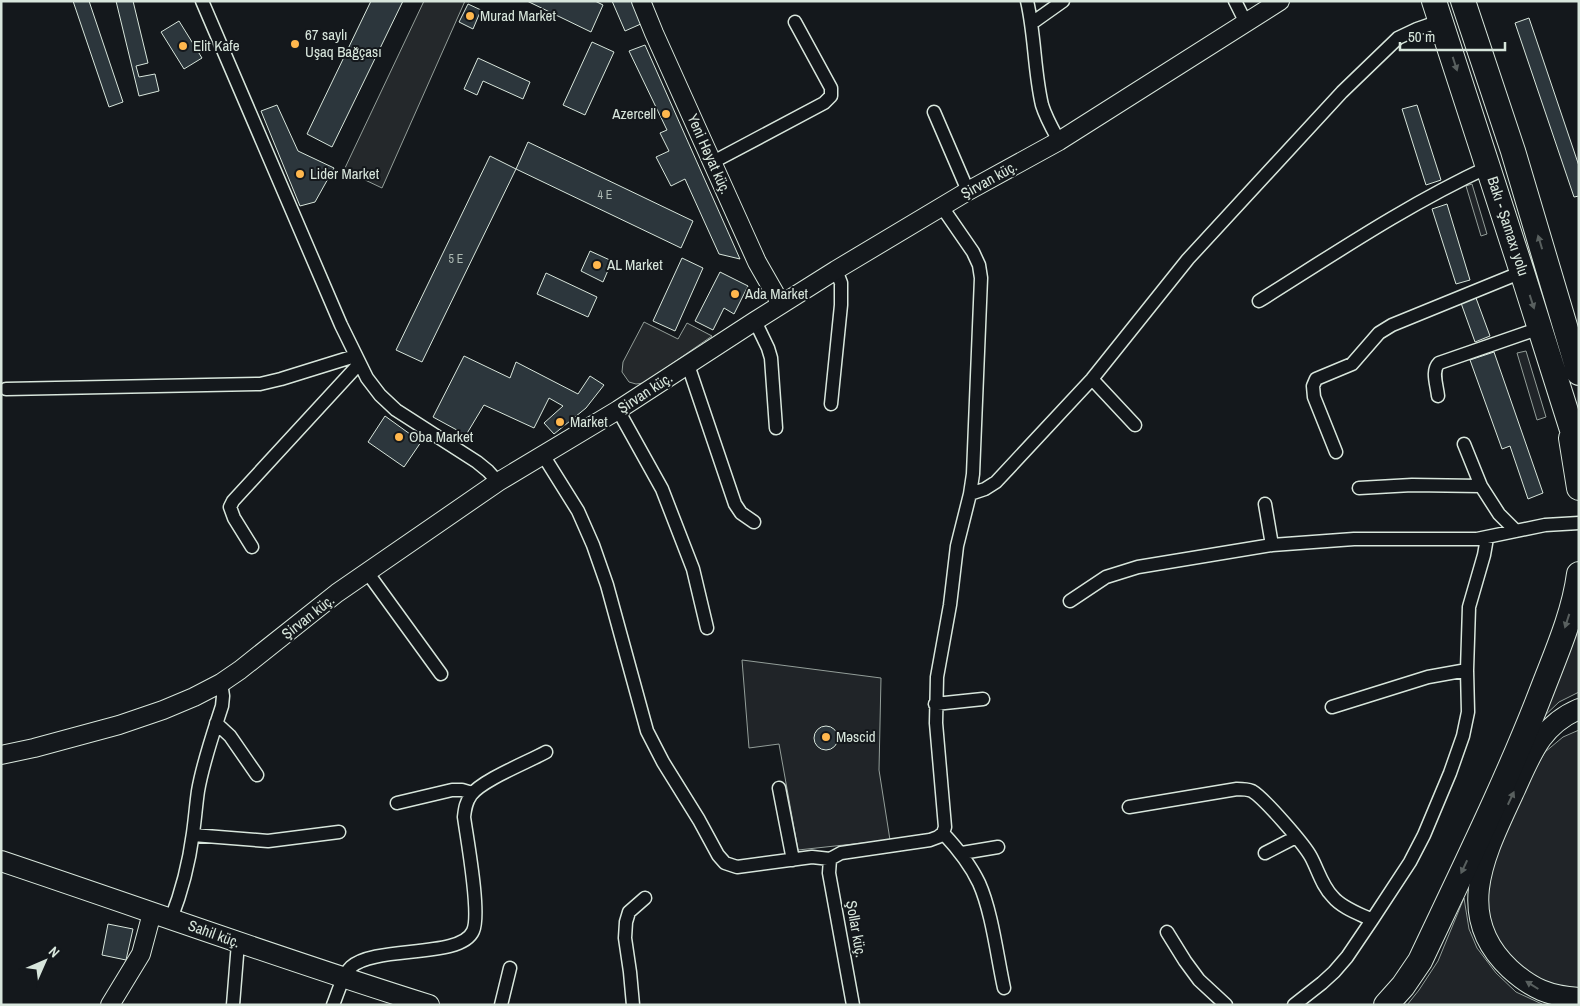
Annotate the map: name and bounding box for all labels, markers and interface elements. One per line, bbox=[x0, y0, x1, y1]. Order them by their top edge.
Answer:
place label: Murad Market bbox=[480, 5, 556, 26]
marker: Murad Market bbox=[464, 10, 476, 22]
scale bar bbox=[1400, 20, 1505, 52]
place label: 67 saylı Uşaq Bağçası bbox=[305, 24, 382, 62]
text: 50 m bbox=[1408, 26, 1435, 47]
place label: Elit Kafe bbox=[193, 35, 240, 56]
marker: 67 saylı Uşaq Bağçası bbox=[289, 38, 301, 50]
marker: Elit Kafe bbox=[177, 40, 189, 52]
one-way arrow bbox=[1451, 57, 1459, 72]
place label: Azercell bbox=[611, 103, 656, 124]
marker: Azercell bbox=[660, 108, 672, 120]
street label: Yeni Həyat küç. bbox=[682, 110, 737, 197]
street label: Şirvan küç. bbox=[957, 155, 1021, 204]
place label: Lider Market bbox=[310, 163, 380, 184]
marker: Lider Market bbox=[294, 168, 306, 180]
street label: Bakı - Şamaxı yolu bbox=[1483, 174, 1534, 278]
house number: 4 E bbox=[598, 187, 612, 203]
one-way arrow bbox=[1535, 235, 1543, 250]
house number: 5 E bbox=[449, 251, 463, 267]
place label: AL Market bbox=[606, 254, 663, 275]
marker: AL Market bbox=[591, 259, 603, 271]
place label: Ada Market bbox=[744, 283, 808, 304]
marker: Ada Market bbox=[729, 288, 741, 300]
one-way arrow bbox=[1528, 295, 1536, 310]
street label: Şirvan küç. bbox=[613, 367, 676, 418]
place label: Market bbox=[570, 411, 608, 432]
marker: Market bbox=[554, 416, 566, 428]
place label: Oba Market bbox=[409, 426, 474, 447]
marker: Oba Market bbox=[393, 431, 405, 443]
street label: Şirvan küç. bbox=[277, 589, 338, 644]
one-way arrow bbox=[1563, 613, 1571, 628]
place label: Məscid bbox=[836, 726, 876, 747]
marker: Məscid bbox=[820, 731, 832, 743]
one-way arrow bbox=[1507, 790, 1516, 805]
one-way arrow bbox=[1460, 860, 1468, 874]
street label: Şollar küç. bbox=[841, 899, 872, 959]
street label: Sahil küç. bbox=[185, 914, 243, 953]
north arrow bbox=[20, 936, 70, 986]
text: N bbox=[45, 943, 63, 961]
one-way arrow bbox=[1526, 981, 1539, 990]

